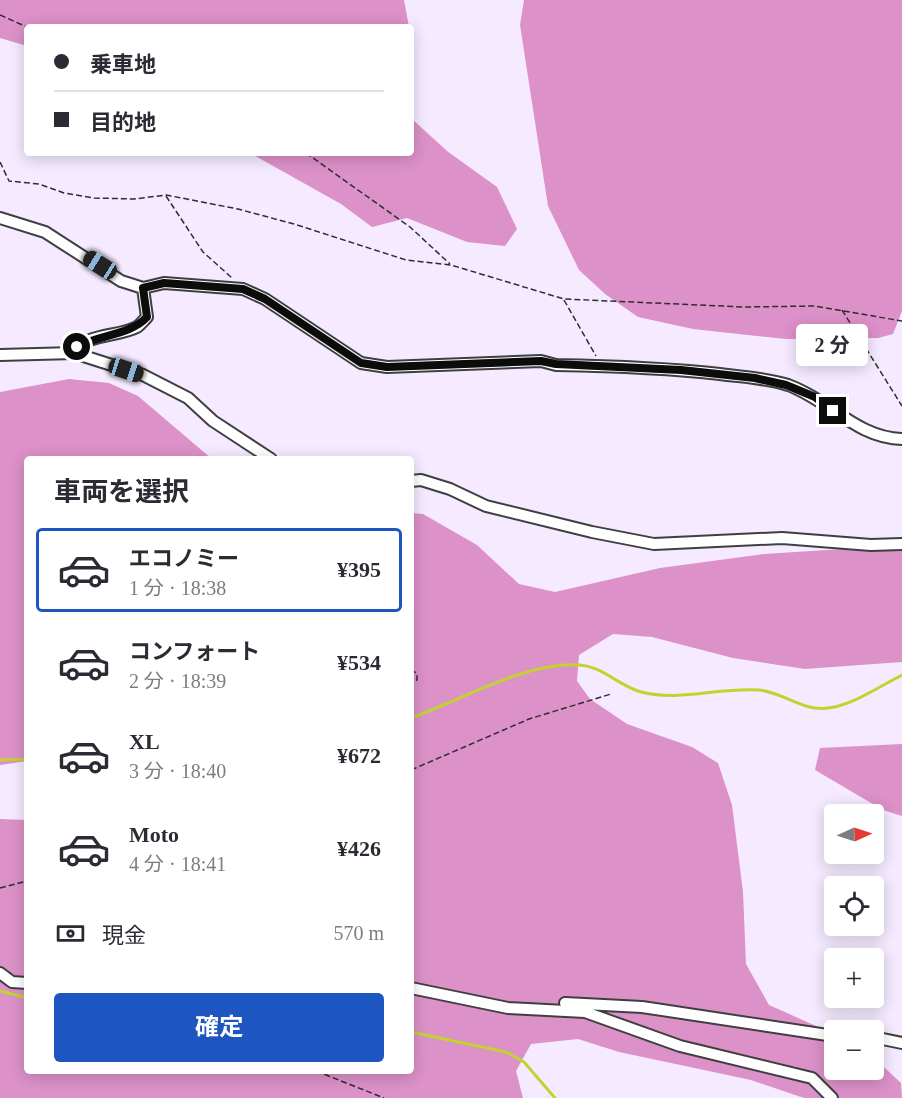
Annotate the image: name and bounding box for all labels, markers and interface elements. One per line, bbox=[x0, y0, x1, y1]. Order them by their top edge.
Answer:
text: 乗車地 bbox=[90, 52, 156, 77]
text: 目的地 bbox=[90, 110, 156, 135]
car bbox=[80, 248, 120, 282]
callout: 2 分 bbox=[797, 324, 869, 366]
route start bbox=[63, 333, 90, 360]
text: 2 分 bbox=[815, 334, 850, 356]
car bbox=[106, 356, 146, 384]
route end bbox=[819, 397, 846, 424]
text: 車両を選択 bbox=[54, 477, 189, 507]
icon: car bbox=[57, 543, 111, 597]
text: エコノミー bbox=[129, 546, 239, 571]
text: ¥395 bbox=[337, 557, 381, 582]
text: 1 分 · 18:38 bbox=[129, 577, 226, 599]
icon: car bbox=[57, 636, 111, 690]
text: コンフォート bbox=[129, 639, 260, 664]
text: ¥534 bbox=[337, 650, 381, 675]
text: 2 分 · 18:39 bbox=[129, 670, 226, 692]
icon: car bbox=[57, 729, 111, 783]
text: XL bbox=[129, 729, 160, 754]
text: ¥672 bbox=[337, 743, 381, 768]
text: 3 分 · 18:40 bbox=[129, 760, 226, 782]
north arrow bbox=[824, 804, 884, 864]
map controls bbox=[824, 804, 884, 1080]
icon: car bbox=[57, 822, 111, 876]
text: Moto bbox=[129, 822, 179, 847]
text: ¥426 bbox=[337, 836, 381, 861]
text: 4 分 · 18:41 bbox=[129, 853, 226, 875]
button: locate bbox=[824, 876, 884, 936]
icon: cash bbox=[54, 917, 87, 950]
text: 570 m bbox=[333, 922, 384, 944]
text: 現金 bbox=[102, 923, 146, 948]
button: + bbox=[824, 948, 884, 1008]
button: 確定 bbox=[54, 993, 384, 1062]
button: − bbox=[824, 1020, 884, 1080]

